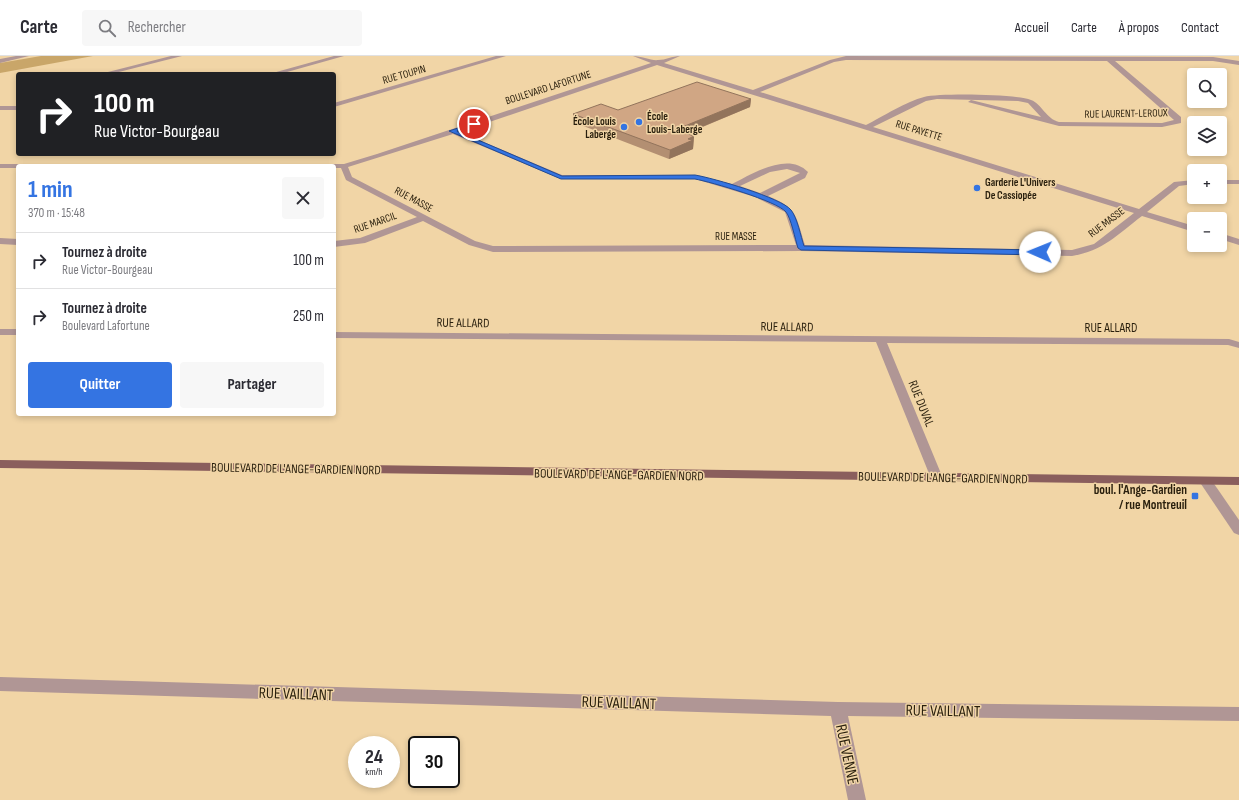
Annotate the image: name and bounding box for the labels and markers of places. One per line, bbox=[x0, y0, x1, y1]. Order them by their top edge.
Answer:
pin bbox=[457, 107, 491, 141]
place label: École Louis-Laberge bbox=[647, 110, 703, 136]
place label: École Louis Laberge bbox=[573, 115, 616, 141]
marker: École Louis-Laberge bbox=[634, 117, 644, 127]
marker: École Louis Laberge bbox=[619, 122, 629, 132]
place label: Garderie L'Univers De Cassiopée bbox=[985, 176, 1056, 202]
marker: Garderie L'Univers De Cassiopée bbox=[972, 183, 982, 193]
place label: boul. l'Ange-Gardien / rue Montreuil bbox=[1094, 482, 1187, 513]
marker: boul. l'Ange-Gardien / rue Montreuil bbox=[1190, 491, 1200, 501]

